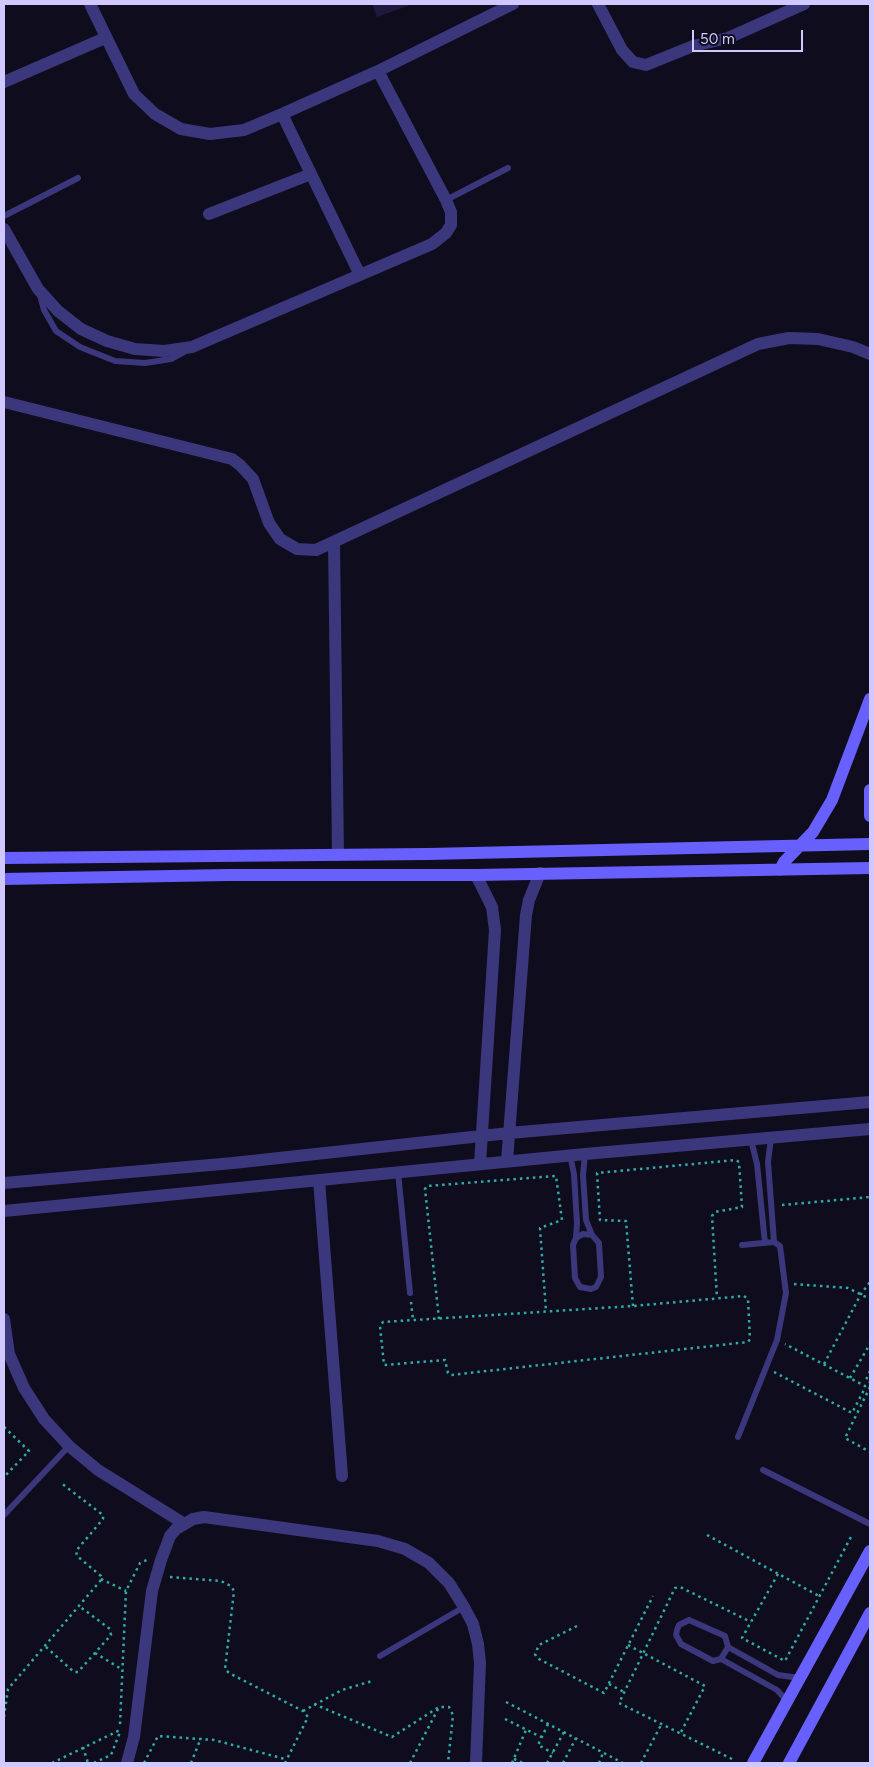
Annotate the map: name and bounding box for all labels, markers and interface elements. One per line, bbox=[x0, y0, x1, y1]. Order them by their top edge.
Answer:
scale bar bbox=[694, 20, 805, 52]
text: 50 m bbox=[700, 30, 735, 48]

